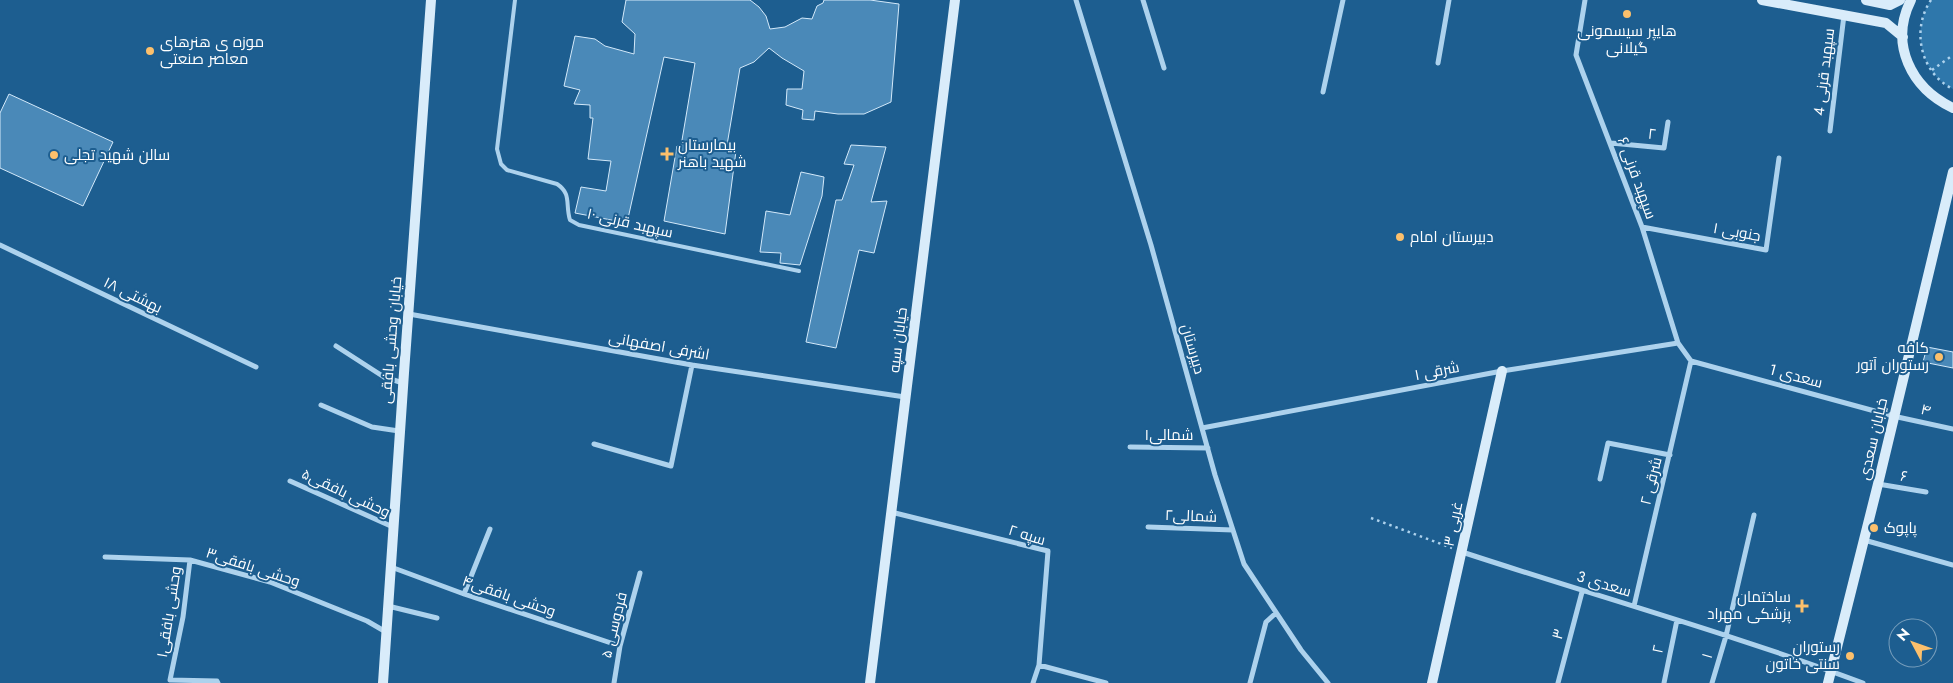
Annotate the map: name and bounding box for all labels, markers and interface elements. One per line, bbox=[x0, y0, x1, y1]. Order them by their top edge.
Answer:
marker: هایپر سیسمونی گیلانی bbox=[1621, 8, 1633, 20]
place label: هایپر سیسمونی گیلانی bbox=[1577, 20, 1677, 59]
street label: سپهبد قرنی 4 bbox=[1808, 27, 1840, 117]
place label: موزه ی هنرهای معاصر صنعتی bbox=[160, 31, 264, 70]
marker: موزه ی هنرهای معاصر صنعتی bbox=[144, 45, 156, 57]
street label: ۲ bbox=[1647, 123, 1657, 145]
place label: بیمارستان شهید باهنر bbox=[677, 134, 747, 173]
street label: سپهبد قرنی ۶ bbox=[1612, 134, 1662, 222]
place label: سالن شهید تجلی bbox=[64, 144, 170, 166]
marker: بیمارستان شهید باهنر bbox=[660, 147, 674, 161]
marker: سالن شهید تجلی bbox=[48, 149, 60, 161]
street label: سپهبد قرنی ۱۰ bbox=[585, 202, 675, 244]
street label: ۱ جنوبی bbox=[1712, 217, 1762, 247]
place label: دبیرستان امام bbox=[1410, 226, 1493, 248]
marker: دبیرستان امام bbox=[1394, 231, 1406, 243]
street label: بهشتی ۱۸ bbox=[100, 271, 166, 319]
street label: خیابان وحشی بافقی bbox=[374, 275, 408, 405]
street label: خیابان سپه bbox=[883, 306, 913, 374]
street label: دبیرستان bbox=[1175, 321, 1211, 377]
street label: اشرفی اصفهانی bbox=[607, 326, 711, 366]
place label: کافه رستوران آتور bbox=[1855, 337, 1929, 376]
marker: کافه رستوران آتور bbox=[1933, 351, 1945, 363]
street label: شرقی ۱ bbox=[1413, 356, 1461, 386]
street label: سعدی 1 bbox=[1767, 358, 1825, 394]
street label: خیابان سعدی bbox=[1853, 396, 1893, 482]
street label: ۴ bbox=[1919, 398, 1933, 422]
street label: شمالی۱ bbox=[1145, 424, 1193, 446]
street label: شرقی ۲ bbox=[1634, 455, 1668, 507]
street label: وحشی بافقی۵ bbox=[298, 463, 394, 523]
street label: ۶ bbox=[1899, 465, 1909, 487]
street label: ۳ غربی bbox=[1438, 500, 1468, 548]
street label: شمالی۲ bbox=[1165, 504, 1217, 528]
place label: پاپوک bbox=[1884, 517, 1917, 539]
street label: سپه ۲ bbox=[1006, 519, 1048, 551]
marker: پاپوک bbox=[1868, 522, 1880, 534]
street label: وحشی بافقی۳ bbox=[203, 541, 303, 593]
street label: وحشی بافقی۱ bbox=[151, 565, 187, 659]
street label: سعدی 3 bbox=[1574, 565, 1634, 603]
street label: وحشی بافقی۴ bbox=[459, 570, 559, 622]
place label: ساختمان پزشکی مهراد bbox=[1707, 586, 1791, 625]
street label: فردوسی ۵ bbox=[595, 590, 633, 660]
marker: ساختمان پزشکی مهراد bbox=[1795, 599, 1809, 613]
north arrow bbox=[1888, 618, 1938, 668]
text: N bbox=[1892, 624, 1914, 645]
street label: ۳ bbox=[1546, 626, 1570, 642]
place label: رستوران سنتی خاتون bbox=[1766, 636, 1840, 675]
street label: ۲ bbox=[1646, 643, 1670, 655]
marker: رستوران سنتی خاتون bbox=[1844, 650, 1856, 662]
street label: ۱ bbox=[1696, 651, 1718, 661]

